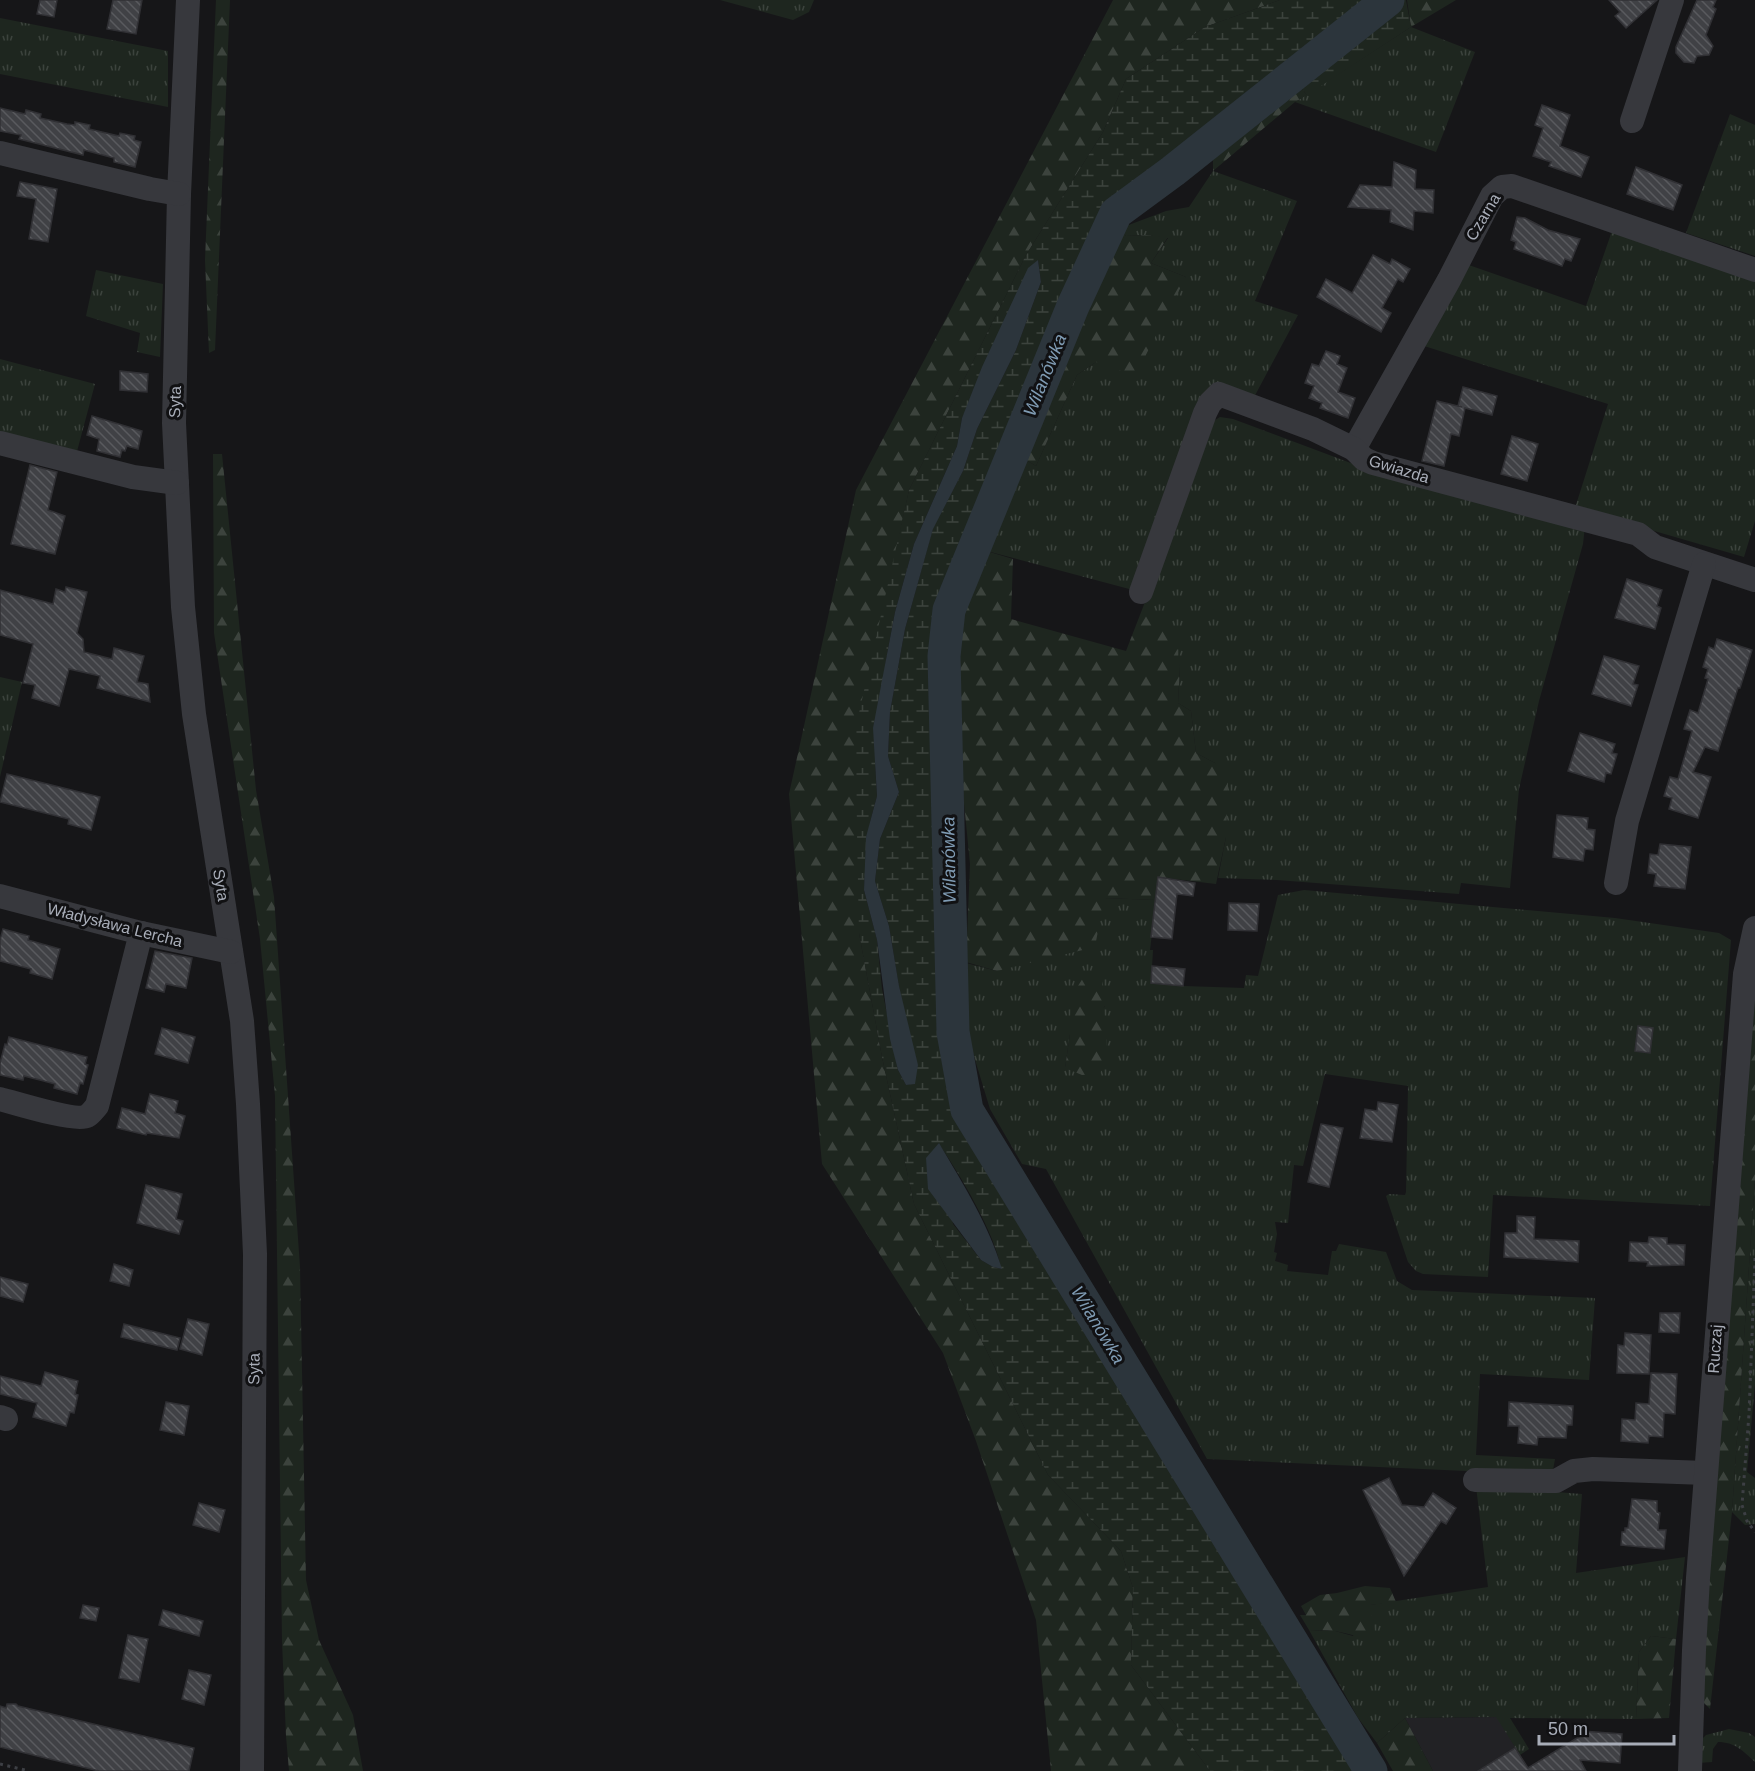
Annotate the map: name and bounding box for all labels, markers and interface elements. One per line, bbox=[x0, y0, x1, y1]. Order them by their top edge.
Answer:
street label: Czarna bbox=[1462, 190, 1504, 243]
water label: Wilanówka bbox=[1019, 331, 1071, 419]
street label: Syta bbox=[166, 386, 184, 418]
street label: Gwiazda bbox=[1367, 452, 1431, 486]
water label: Wilanówka bbox=[938, 816, 960, 904]
street label: Syta bbox=[210, 868, 232, 902]
street label: Władysława Lercha bbox=[46, 900, 184, 950]
water label: Wilanówka bbox=[1067, 1283, 1129, 1367]
street label: Ruczaj bbox=[1705, 1324, 1725, 1374]
street label: Syta bbox=[245, 1353, 263, 1385]
scale bar bbox=[1539, 1708, 1674, 1746]
text: 50 m bbox=[1548, 1719, 1588, 1739]

